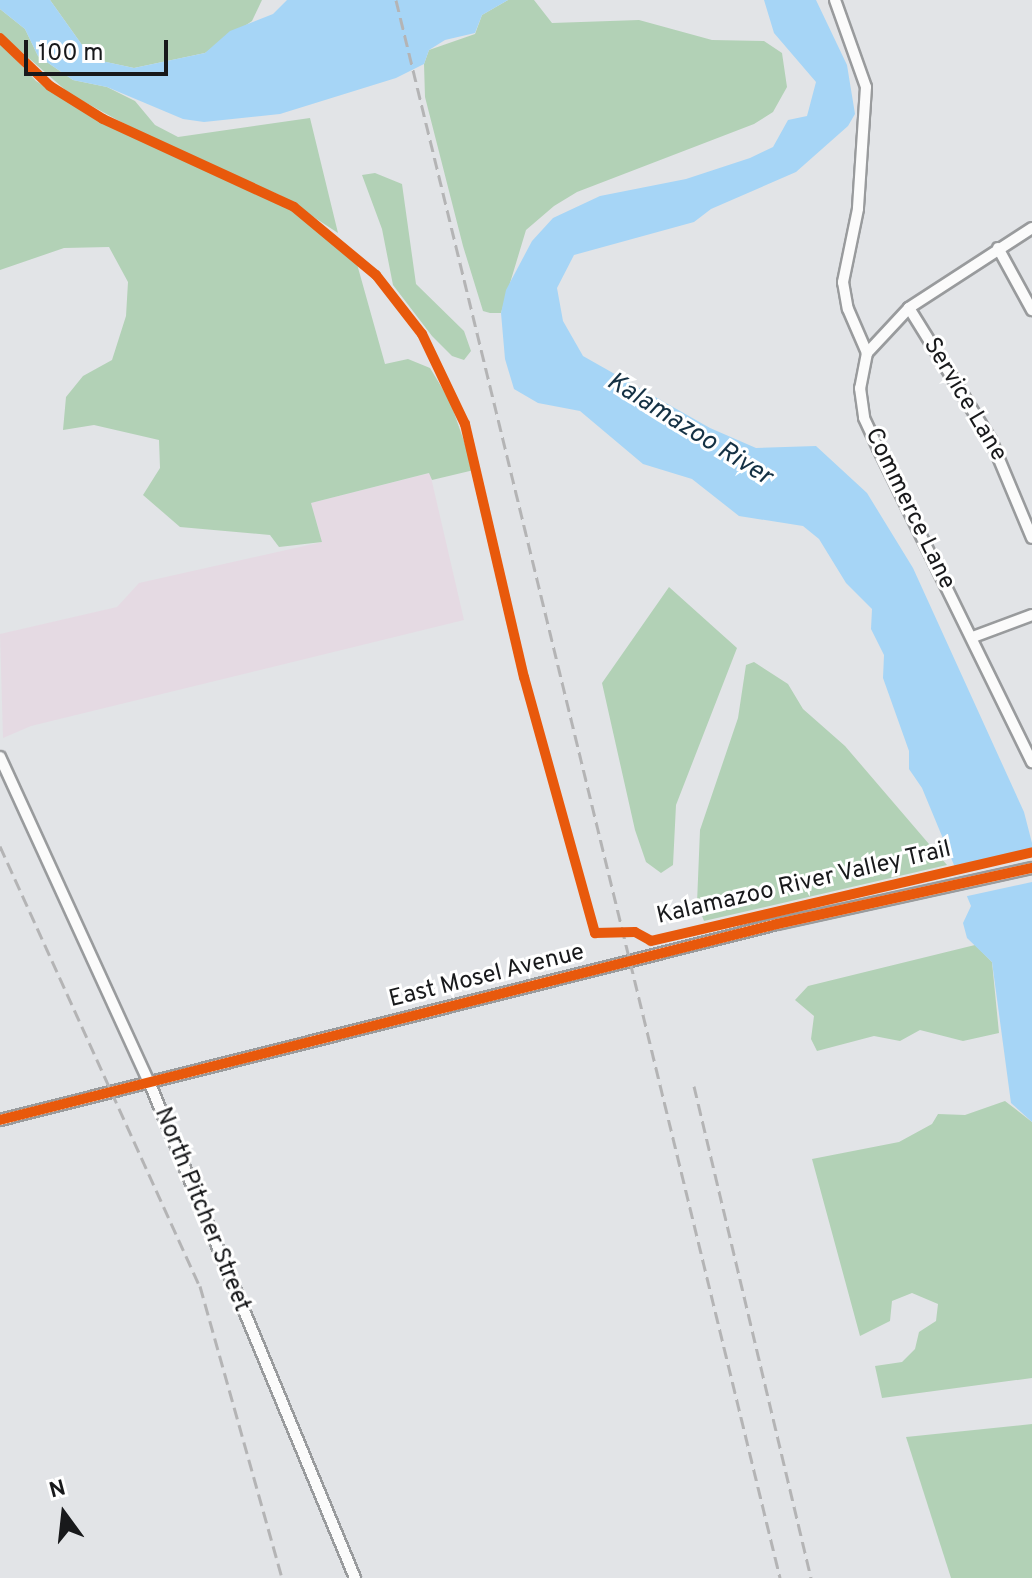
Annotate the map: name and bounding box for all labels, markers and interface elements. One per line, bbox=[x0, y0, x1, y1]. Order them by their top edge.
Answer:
scale bar bbox=[28, 24, 172, 74]
text: 100 m bbox=[38, 39, 104, 69]
street label: Service Lane bbox=[916, 333, 1012, 467]
water label: Kalamazoo River bbox=[601, 367, 777, 493]
street label: Commerce Lane bbox=[857, 424, 961, 594]
street label: Kalamazoo River Valley Trail bbox=[653, 836, 955, 932]
street label: East Mosel Avenue bbox=[386, 939, 588, 1015]
street label: North Pitcher Street bbox=[147, 1104, 255, 1316]
north arrow bbox=[24, 1474, 104, 1554]
text: N bbox=[47, 1475, 69, 1505]

